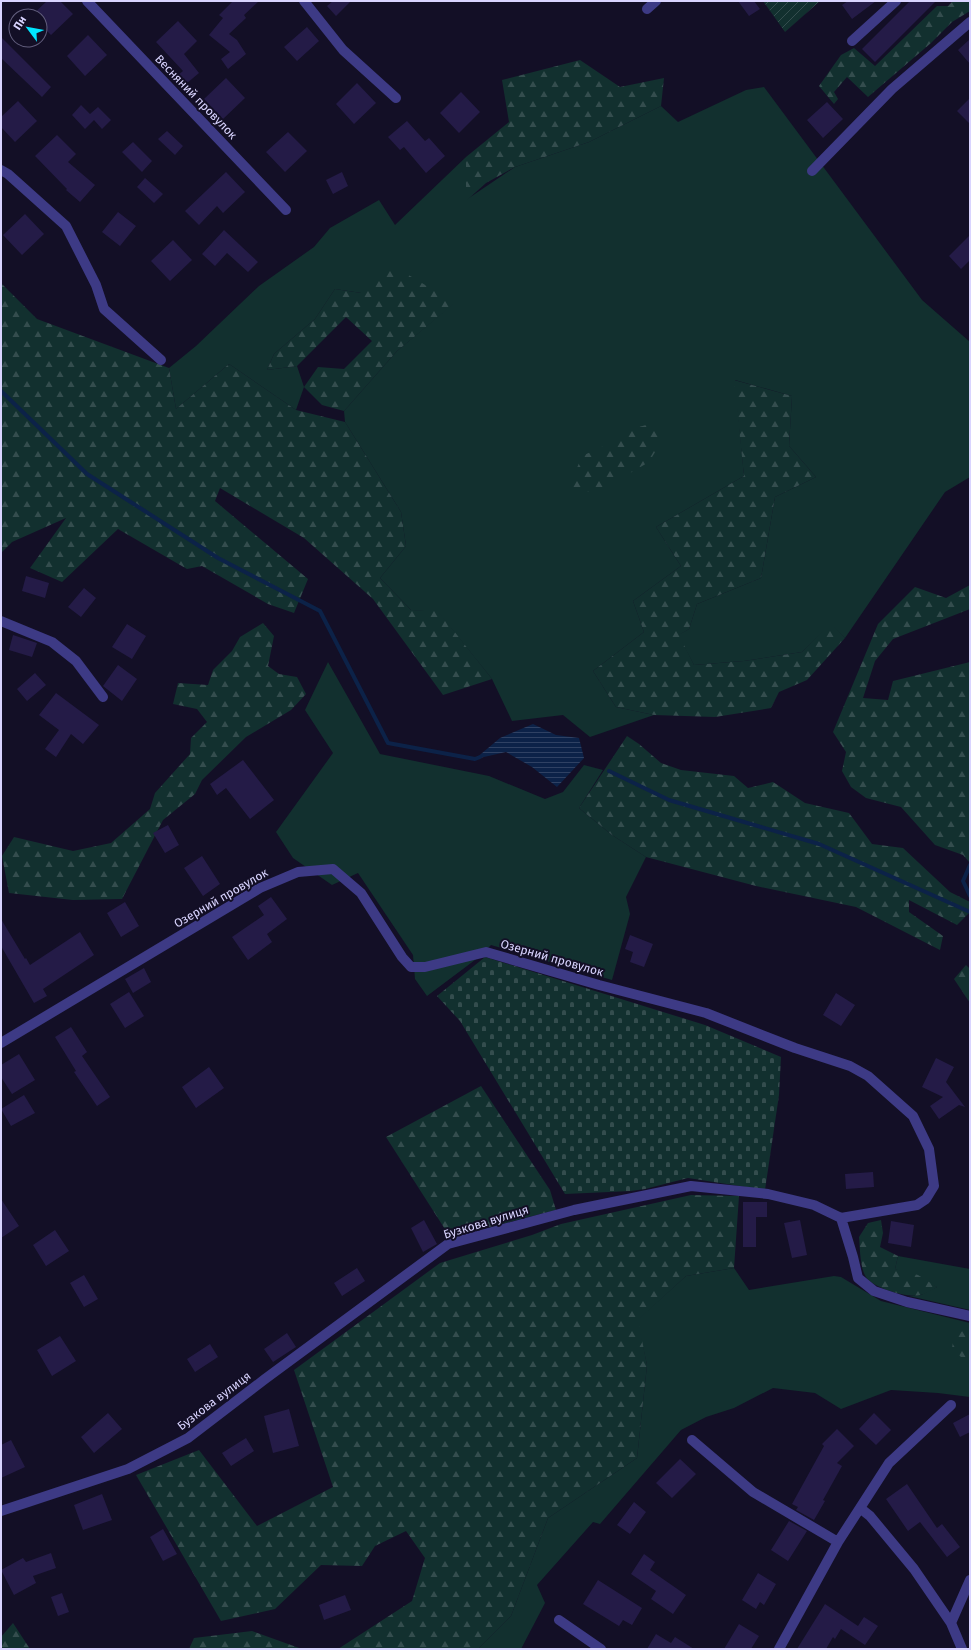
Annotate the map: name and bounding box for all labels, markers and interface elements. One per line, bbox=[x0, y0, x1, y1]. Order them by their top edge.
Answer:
north arrow bbox=[8, 8, 48, 48]
text: Пн bbox=[11, 14, 29, 32]
street label: Весняний провулок bbox=[152, 52, 240, 143]
street label: Озерний провулок bbox=[171, 865, 271, 931]
street label: Озерний провулок bbox=[499, 937, 606, 980]
street label: Бузкова вулиця bbox=[442, 1202, 530, 1242]
street label: Бузкова вулиця bbox=[175, 1369, 253, 1433]

